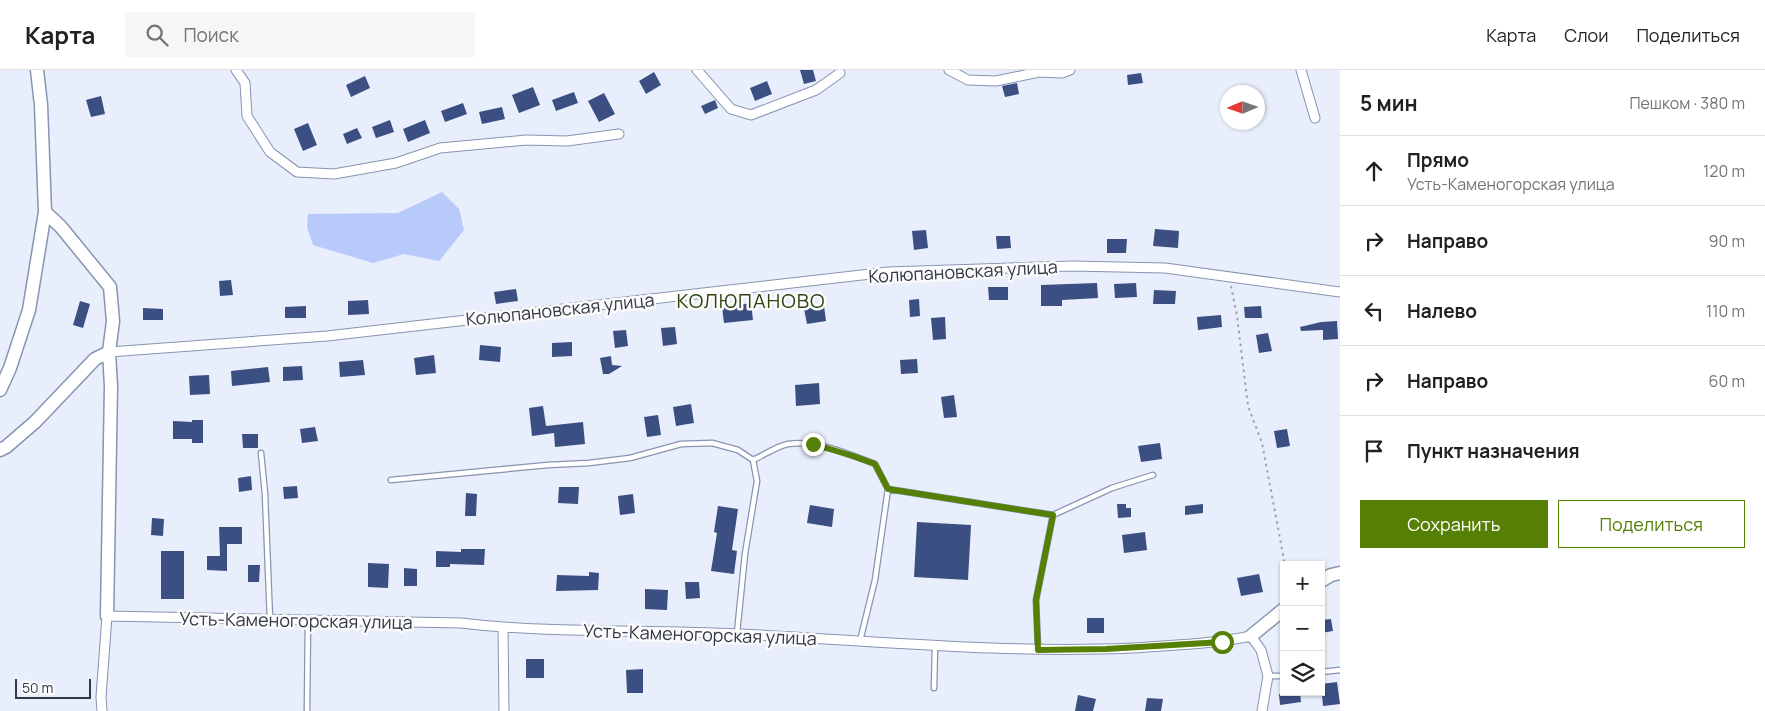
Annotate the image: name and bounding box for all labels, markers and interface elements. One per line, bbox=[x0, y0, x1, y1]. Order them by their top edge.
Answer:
search box bbox=[125, 12, 475, 57]
text: Карта bbox=[25, 18, 95, 51]
icon: search bbox=[143, 21, 171, 49]
text: Поиск bbox=[183, 22, 239, 48]
text: Карта bbox=[1486, 23, 1536, 47]
text: Слои bbox=[1564, 23, 1608, 47]
text: Поделиться bbox=[1636, 23, 1740, 47]
north arrow bbox=[1220, 85, 1265, 130]
text: 5 мин bbox=[1360, 89, 1418, 117]
text: Пешком · 380 m bbox=[1629, 92, 1745, 114]
text: Прямо bbox=[1407, 147, 1469, 173]
icon: ahead bbox=[1360, 157, 1388, 185]
text: 120 m bbox=[1703, 160, 1745, 182]
text: Усть-Каменогорская улица bbox=[1407, 173, 1615, 195]
icon: right bbox=[1360, 227, 1388, 255]
text: Направо bbox=[1407, 228, 1488, 254]
text: 90 m bbox=[1709, 230, 1745, 252]
street label: Колюпановская улица bbox=[868, 254, 1058, 288]
street label: Колюпановская улица bbox=[464, 287, 656, 331]
district label: КОЛЮПАНОВО bbox=[676, 287, 826, 314]
icon: left bbox=[1360, 297, 1388, 325]
text: Налево bbox=[1407, 298, 1477, 324]
text: 110 m bbox=[1706, 300, 1745, 322]
icon: right bbox=[1360, 367, 1388, 395]
text: Направо bbox=[1407, 368, 1488, 394]
text: 60 m bbox=[1709, 370, 1745, 392]
route end bbox=[802, 433, 825, 456]
icon: arrive bbox=[1360, 437, 1388, 465]
text: Пункт назначения bbox=[1407, 438, 1580, 464]
button: Сохранить bbox=[1360, 500, 1548, 548]
button: Поделиться bbox=[1558, 500, 1745, 548]
map controls bbox=[1280, 561, 1325, 696]
button: + bbox=[1280, 561, 1325, 606]
street label: Усть-Каменогорская улица bbox=[179, 606, 413, 634]
button: − bbox=[1280, 606, 1325, 651]
street label: Усть-Каменогорская улица bbox=[583, 618, 817, 650]
route start bbox=[1211, 631, 1234, 654]
button: layers bbox=[1280, 651, 1325, 696]
scale bar bbox=[15, 676, 91, 699]
text: 50 m bbox=[22, 678, 53, 697]

